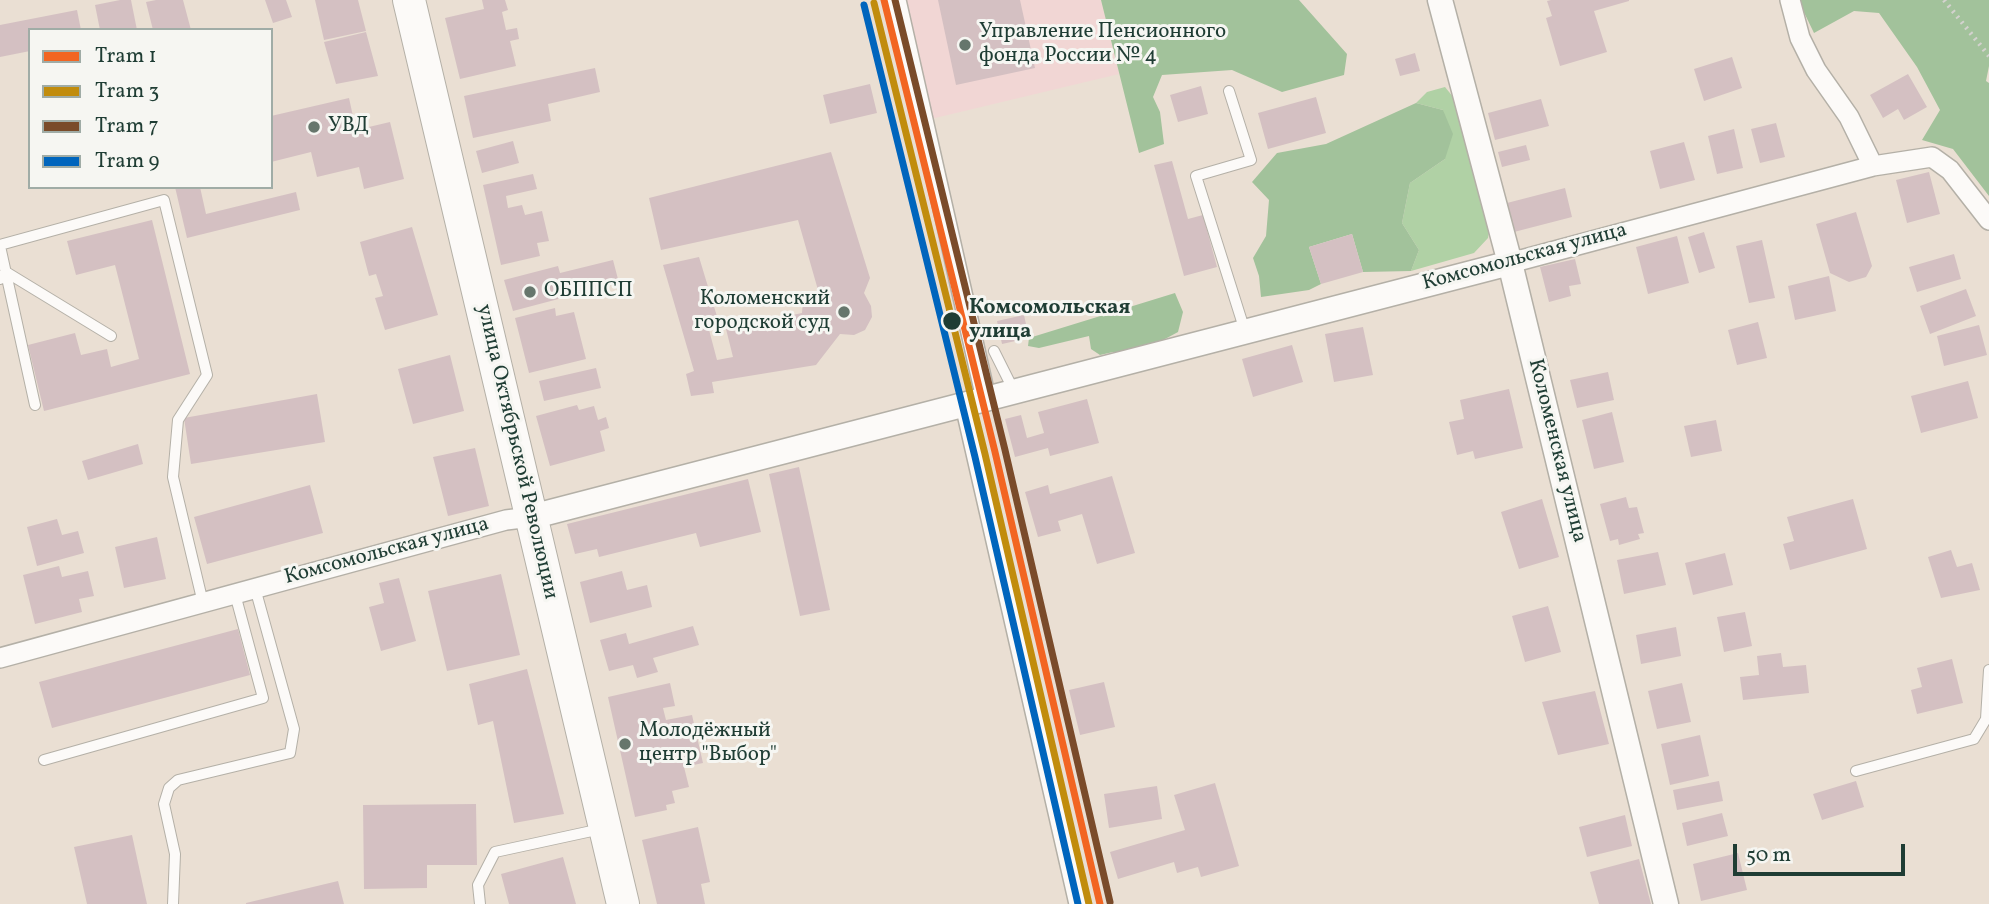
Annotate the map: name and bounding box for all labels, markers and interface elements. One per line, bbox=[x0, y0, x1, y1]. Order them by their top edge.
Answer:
place label: Управление Пенсионного фонда России № 4 bbox=[979, 20, 1226, 70]
legend bbox=[28, 28, 273, 189]
marker: Управление Пенсионного фонда России № 4 bbox=[957, 37, 973, 53]
text: Tram 1 bbox=[95, 42, 157, 71]
text: Tram 3 bbox=[95, 77, 159, 106]
text: Tram 7 bbox=[95, 112, 159, 141]
place label: УВД bbox=[328, 114, 369, 140]
marker: УВД bbox=[306, 119, 322, 135]
text: Tram 9 bbox=[95, 147, 159, 176]
street label: Комсомольская улица bbox=[1420, 219, 1630, 297]
place label: ОБППСП bbox=[544, 279, 633, 305]
marker: ОБППСП bbox=[522, 284, 538, 300]
place label: Коломенский городской суд bbox=[694, 287, 830, 337]
place label: Комсомольская улица bbox=[969, 296, 1130, 346]
street label: улица Октябрьской Революции bbox=[470, 302, 562, 602]
marker: Коломенский городской суд bbox=[836, 304, 852, 320]
marker: Комсомольская улица bbox=[941, 310, 963, 332]
street label: Коломенская улица bbox=[1521, 356, 1591, 546]
street label: Комсомольская улица bbox=[282, 513, 492, 591]
place label: Молодёжный центр "Выбор" bbox=[639, 719, 777, 769]
marker: Молодёжный центр "Выбор" bbox=[617, 736, 633, 752]
scale bar bbox=[1737, 830, 1909, 874]
text: 50 m bbox=[1746, 841, 1791, 870]

